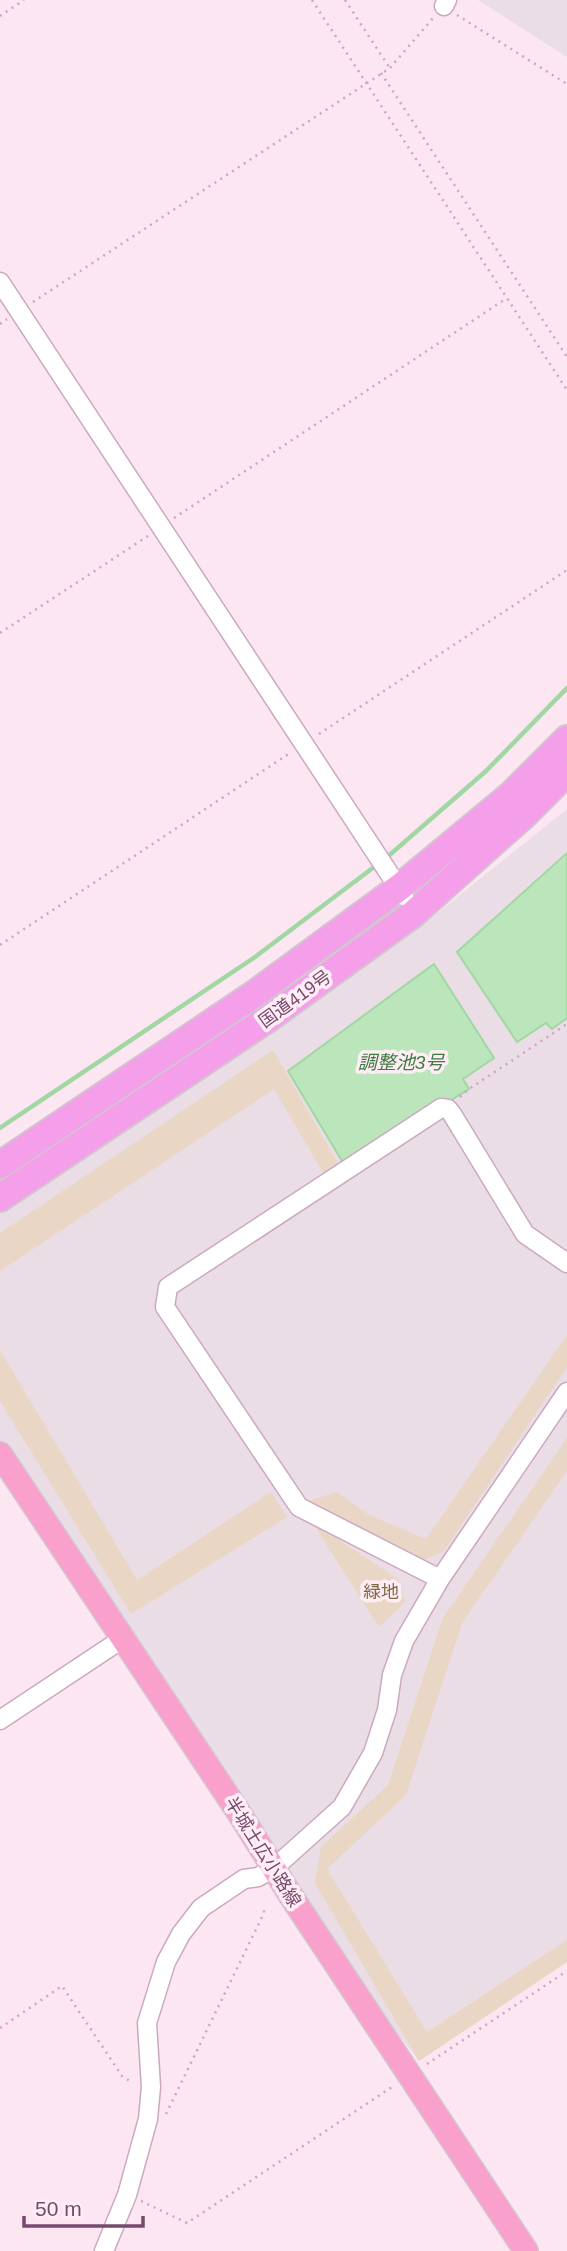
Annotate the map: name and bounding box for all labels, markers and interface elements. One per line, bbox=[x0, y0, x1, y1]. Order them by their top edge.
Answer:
street label: 国道419号 bbox=[255, 966, 335, 1032]
water label: 調整池3号 bbox=[358, 1052, 446, 1073]
park label: 緑地 bbox=[363, 1582, 399, 1602]
street label: 半城土広小路線 bbox=[221, 1793, 305, 1911]
scale bar bbox=[24, 2184, 144, 2228]
text: 50 m bbox=[35, 2197, 82, 2220]

